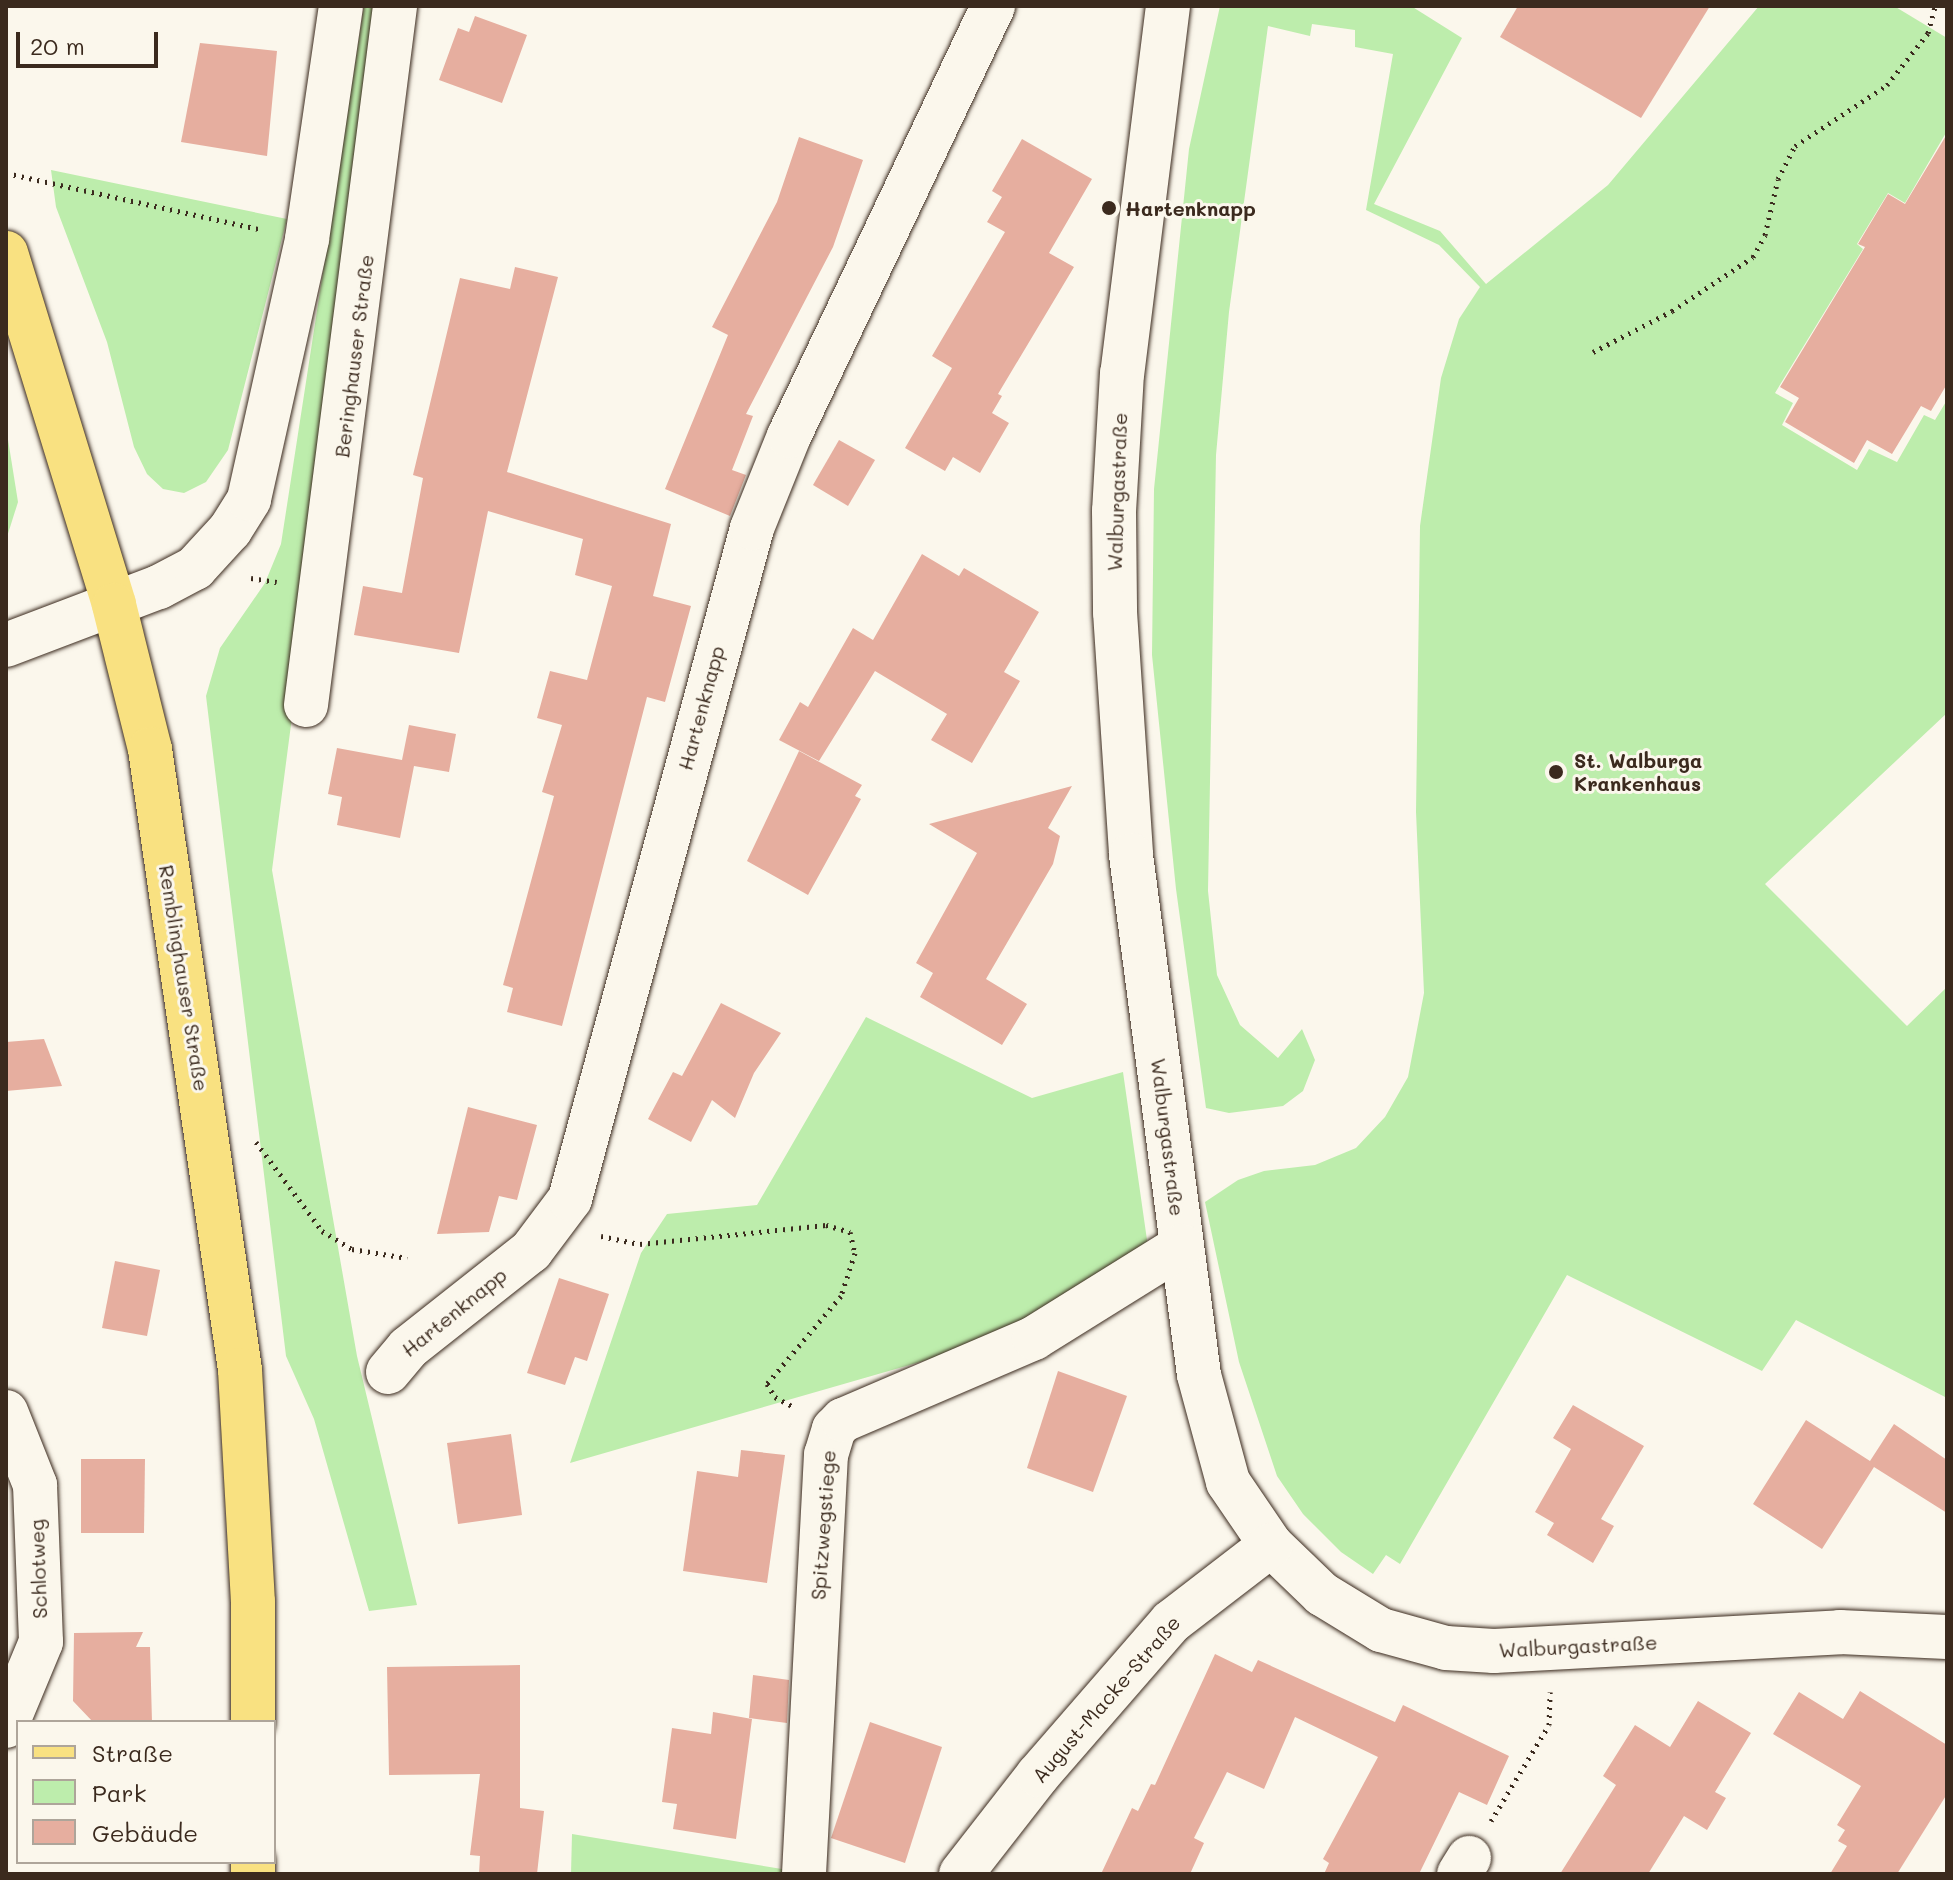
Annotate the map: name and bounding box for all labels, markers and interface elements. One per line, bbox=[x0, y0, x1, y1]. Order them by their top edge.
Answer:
scale bar bbox=[20, 16, 162, 66]
text: 20 m bbox=[30, 30, 85, 61]
place label: Hartenknapp bbox=[1125, 196, 1256, 220]
marker: Hartenknapp bbox=[1100, 199, 1118, 217]
street label: Beringhauser Straße bbox=[330, 253, 378, 459]
street label: Walburgastraße bbox=[1102, 412, 1132, 572]
street label: Hartenknapp bbox=[673, 643, 729, 773]
place label: St. Walburga Krankenhaus bbox=[1574, 748, 1702, 795]
marker: St. Walburga Krankenhaus bbox=[1545, 761, 1567, 783]
street label: Remblinghauser Straße bbox=[154, 863, 214, 1093]
street label: Walburgastraße bbox=[1146, 1057, 1190, 1217]
street label: Hartenknapp bbox=[397, 1262, 511, 1362]
street label: Spitzwegstiege bbox=[806, 1449, 840, 1601]
street label: Schlotweg bbox=[24, 1519, 52, 1619]
street label: August-Macke-Straße bbox=[1027, 1611, 1185, 1787]
street label: Walburgastraße bbox=[1498, 1630, 1658, 1662]
legend bbox=[16, 1720, 276, 1864]
text: Straße bbox=[92, 1737, 173, 1768]
text: Park bbox=[92, 1777, 146, 1808]
text: Gebäude bbox=[92, 1817, 198, 1848]

